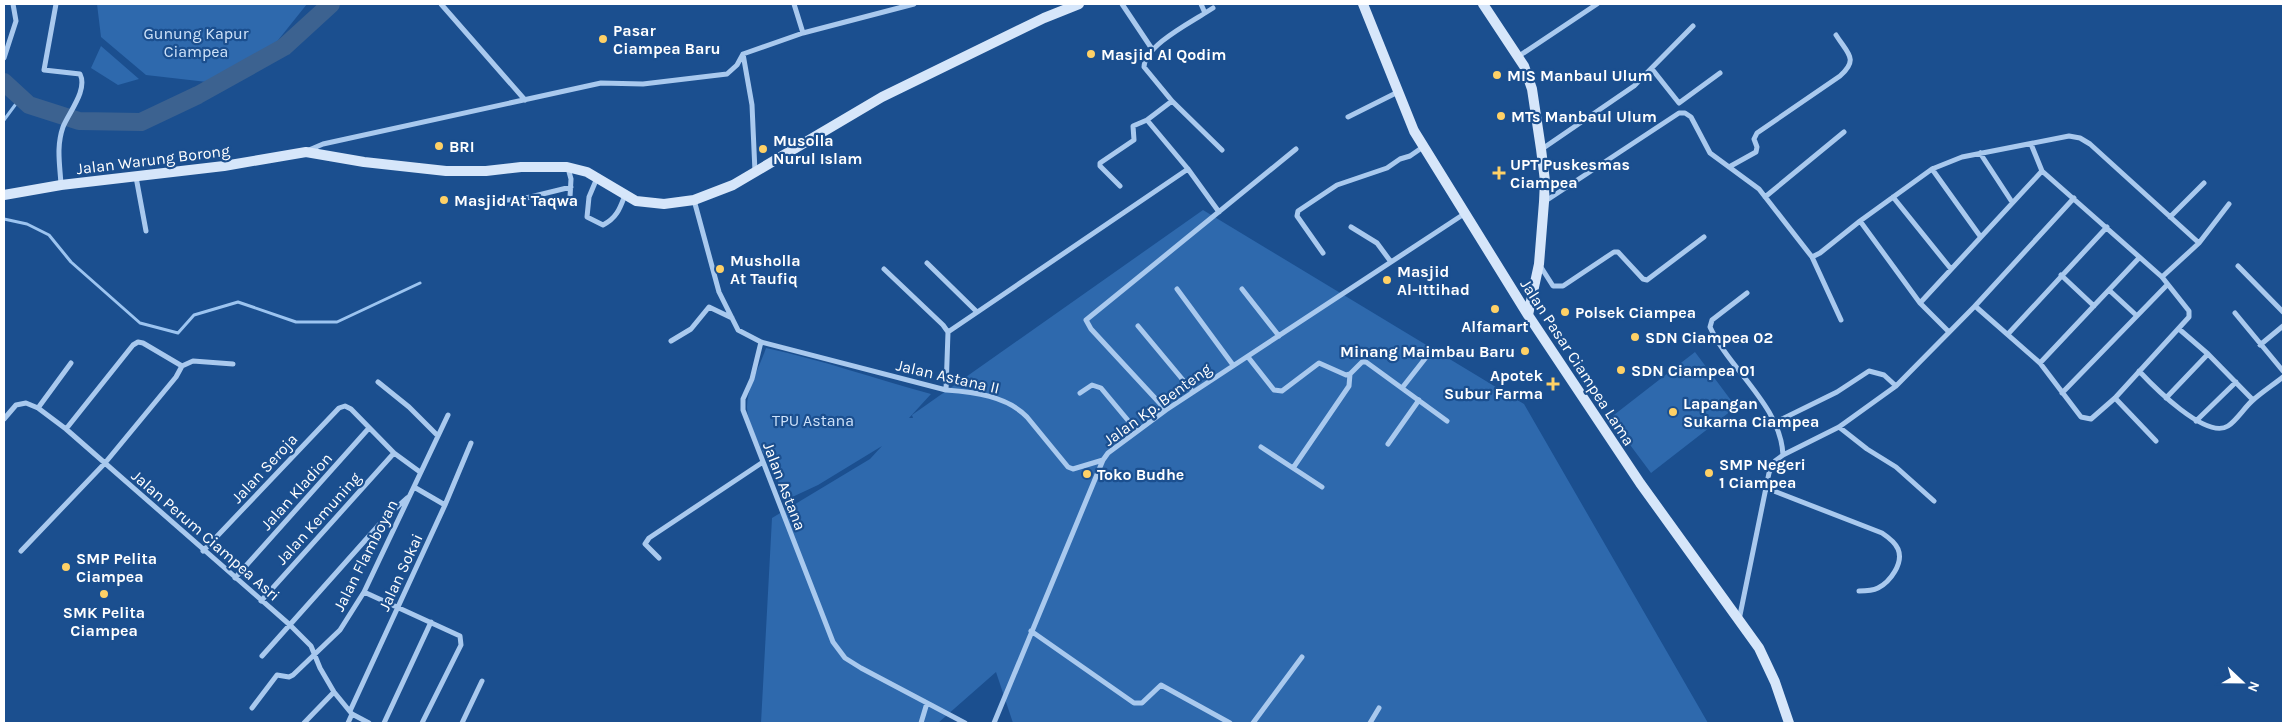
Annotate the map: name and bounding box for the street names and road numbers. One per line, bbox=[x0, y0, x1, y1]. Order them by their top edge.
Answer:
street label: Jalan Warung Borong bbox=[75, 141, 231, 178]
street label: Jalan Pasar Ciampea Lama bbox=[1516, 275, 1639, 449]
street label: Jalan Astana II bbox=[894, 355, 1001, 398]
street label: Jalan Kp. Benteng bbox=[1100, 359, 1215, 450]
street label: Jalan Seroja bbox=[227, 430, 301, 507]
street label: Jalan Astana bbox=[759, 439, 810, 533]
street label: Jalan Kladion bbox=[257, 449, 336, 534]
street label: Jalan Perum Ciampea Asri bbox=[128, 466, 284, 605]
street label: Jalan Kemuning bbox=[272, 468, 365, 568]
street label: Jalan Flamboyan bbox=[329, 496, 402, 614]
street label: Jalan Sokai bbox=[374, 531, 427, 614]

